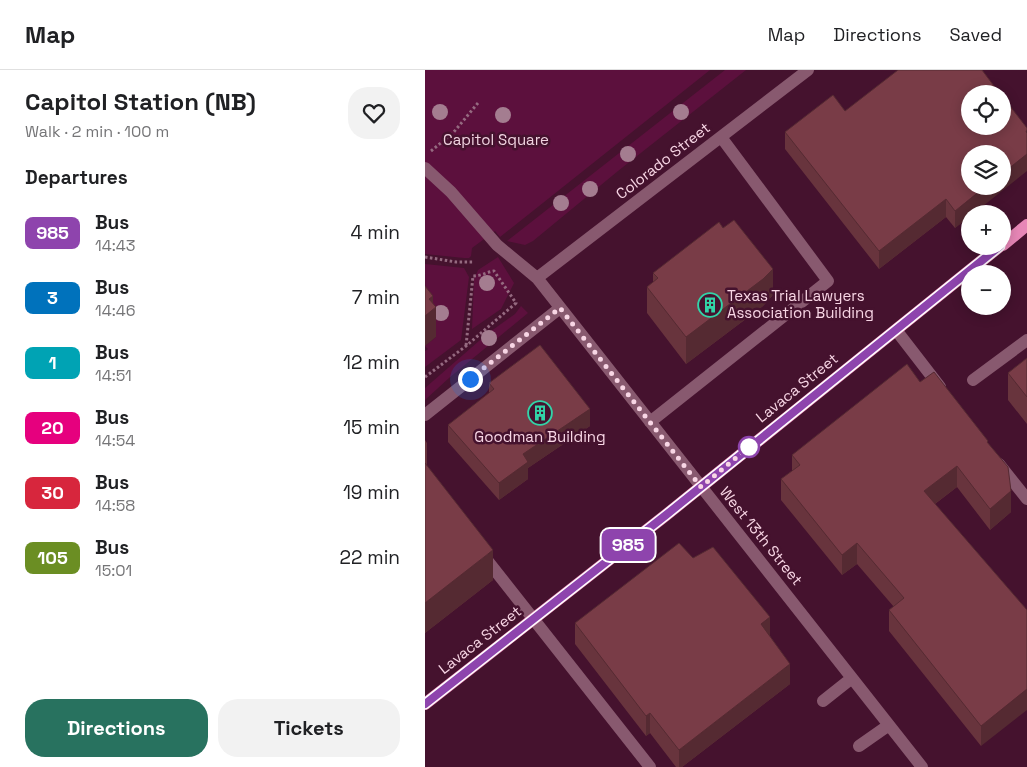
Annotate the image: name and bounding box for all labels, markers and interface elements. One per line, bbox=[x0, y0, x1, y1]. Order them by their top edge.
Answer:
text: Map bbox=[25, 19, 75, 50]
text: Map bbox=[768, 23, 805, 46]
text: Directions bbox=[833, 23, 922, 46]
text: Saved bbox=[950, 23, 1002, 46]
map controls bbox=[961, 85, 1011, 315]
button: locate bbox=[961, 85, 1011, 135]
text: Capitol Station (NB) bbox=[25, 86, 256, 117]
button: heart bbox=[348, 87, 400, 139]
street label: Colorado Street bbox=[612, 118, 714, 203]
text: Walk · 2 min · 100 m bbox=[25, 121, 169, 142]
park label: Capitol Square bbox=[443, 130, 549, 149]
button: layers bbox=[961, 145, 1011, 195]
text: Departures bbox=[25, 165, 128, 190]
button: + bbox=[961, 205, 1011, 255]
text: Bus bbox=[95, 210, 129, 235]
text: 4 min bbox=[351, 220, 400, 245]
text: 985 bbox=[36, 221, 69, 244]
text: 14:43 bbox=[95, 235, 135, 256]
button: − bbox=[961, 265, 1011, 315]
text: Bus bbox=[95, 275, 129, 300]
text: 7 min bbox=[352, 285, 400, 310]
text: 3 bbox=[47, 286, 58, 309]
place label: Texas Trial Lawyers Association Building bbox=[727, 286, 874, 322]
building icon: Texas Trial Lawyers Association Building bbox=[697, 292, 723, 318]
text: 14:46 bbox=[95, 300, 136, 321]
text: Bus bbox=[95, 340, 129, 365]
street label: Lavaca Street bbox=[752, 349, 842, 426]
text: 12 min bbox=[343, 350, 400, 375]
text: 1 bbox=[48, 351, 57, 374]
text: 14:51 bbox=[95, 365, 132, 386]
your location bbox=[458, 367, 483, 392]
building icon: Goodman Building bbox=[527, 400, 553, 426]
text: Bus bbox=[95, 405, 129, 430]
text: 15 min bbox=[343, 415, 400, 440]
text: 20 bbox=[41, 416, 64, 439]
place label: Goodman Building bbox=[474, 427, 606, 446]
text: 14:54 bbox=[95, 430, 135, 451]
unlabelled marker bbox=[738, 436, 760, 458]
text: Bus bbox=[95, 470, 129, 495]
text: 19 min bbox=[343, 480, 400, 505]
text: 30 bbox=[41, 481, 64, 504]
street label: West 13th Street bbox=[716, 483, 807, 589]
text: 14:58 bbox=[95, 495, 135, 516]
line badge: 985 bbox=[599, 529, 657, 561]
text: 985 bbox=[612, 533, 644, 556]
text: Bus bbox=[95, 535, 129, 560]
text: 22 min bbox=[340, 545, 400, 570]
text: 105 bbox=[37, 546, 68, 569]
text: 15:01 bbox=[95, 560, 132, 581]
street label: Lavaca Street bbox=[434, 601, 525, 678]
button: Directions bbox=[25, 699, 208, 757]
button: Tickets bbox=[218, 699, 400, 757]

